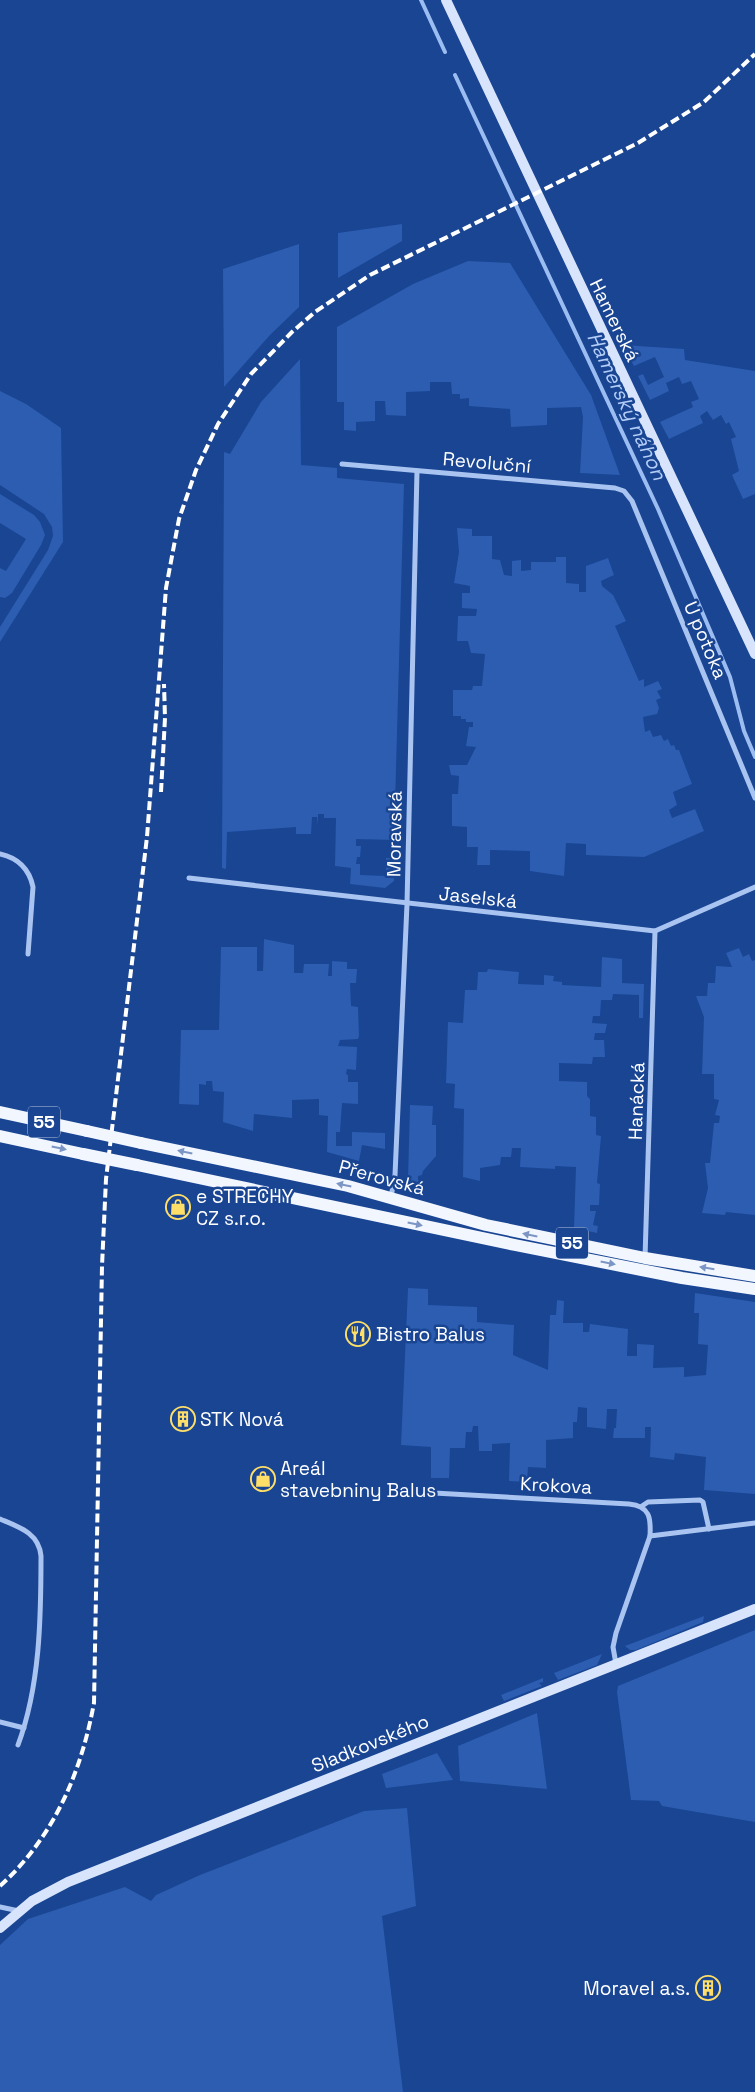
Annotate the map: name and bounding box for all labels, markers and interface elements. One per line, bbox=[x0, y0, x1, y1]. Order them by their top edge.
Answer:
street label: Hamerská bbox=[584, 275, 645, 366]
water label: Hamerský náhon bbox=[581, 328, 673, 485]
street label: Revoluční bbox=[442, 446, 532, 479]
street label: U potoka bbox=[678, 597, 733, 683]
street label: Moravská bbox=[381, 791, 408, 877]
street label: Jaselská bbox=[438, 881, 518, 914]
street label: Hanácká bbox=[623, 1062, 650, 1140]
road number: 55 bbox=[28, 1106, 60, 1138]
one-way arrow bbox=[51, 1145, 67, 1153]
one-way arrow bbox=[177, 1148, 193, 1156]
street label: Přerovská bbox=[336, 1154, 428, 1201]
one-way arrow bbox=[337, 1181, 352, 1189]
place label: e STRECHY CZ s.r.o. bbox=[196, 1184, 294, 1231]
shop icon: e STRECHY CZ s.r.o. bbox=[165, 1194, 191, 1220]
one-way arrow bbox=[407, 1220, 422, 1228]
road number: 55 bbox=[556, 1228, 588, 1258]
one-way arrow bbox=[522, 1231, 538, 1239]
one-way arrow bbox=[601, 1260, 617, 1268]
one-way arrow bbox=[698, 1264, 714, 1272]
restaurant icon: Bistro Balus bbox=[345, 1321, 371, 1347]
place label: Bistro Balus bbox=[376, 1322, 485, 1347]
building icon: STK Nová bbox=[170, 1406, 196, 1432]
place label: STK Nová bbox=[200, 1407, 284, 1432]
place label: Areál stavebniny Balus bbox=[280, 1456, 436, 1503]
shop icon: Areál stavebniny Balus bbox=[250, 1466, 276, 1492]
street label: Krokova bbox=[519, 1471, 593, 1500]
street label: Sladkovského bbox=[308, 1709, 433, 1778]
building icon: Moravel a.s. bbox=[695, 1975, 721, 2001]
place label: Moravel a.s. bbox=[583, 1976, 690, 2001]

